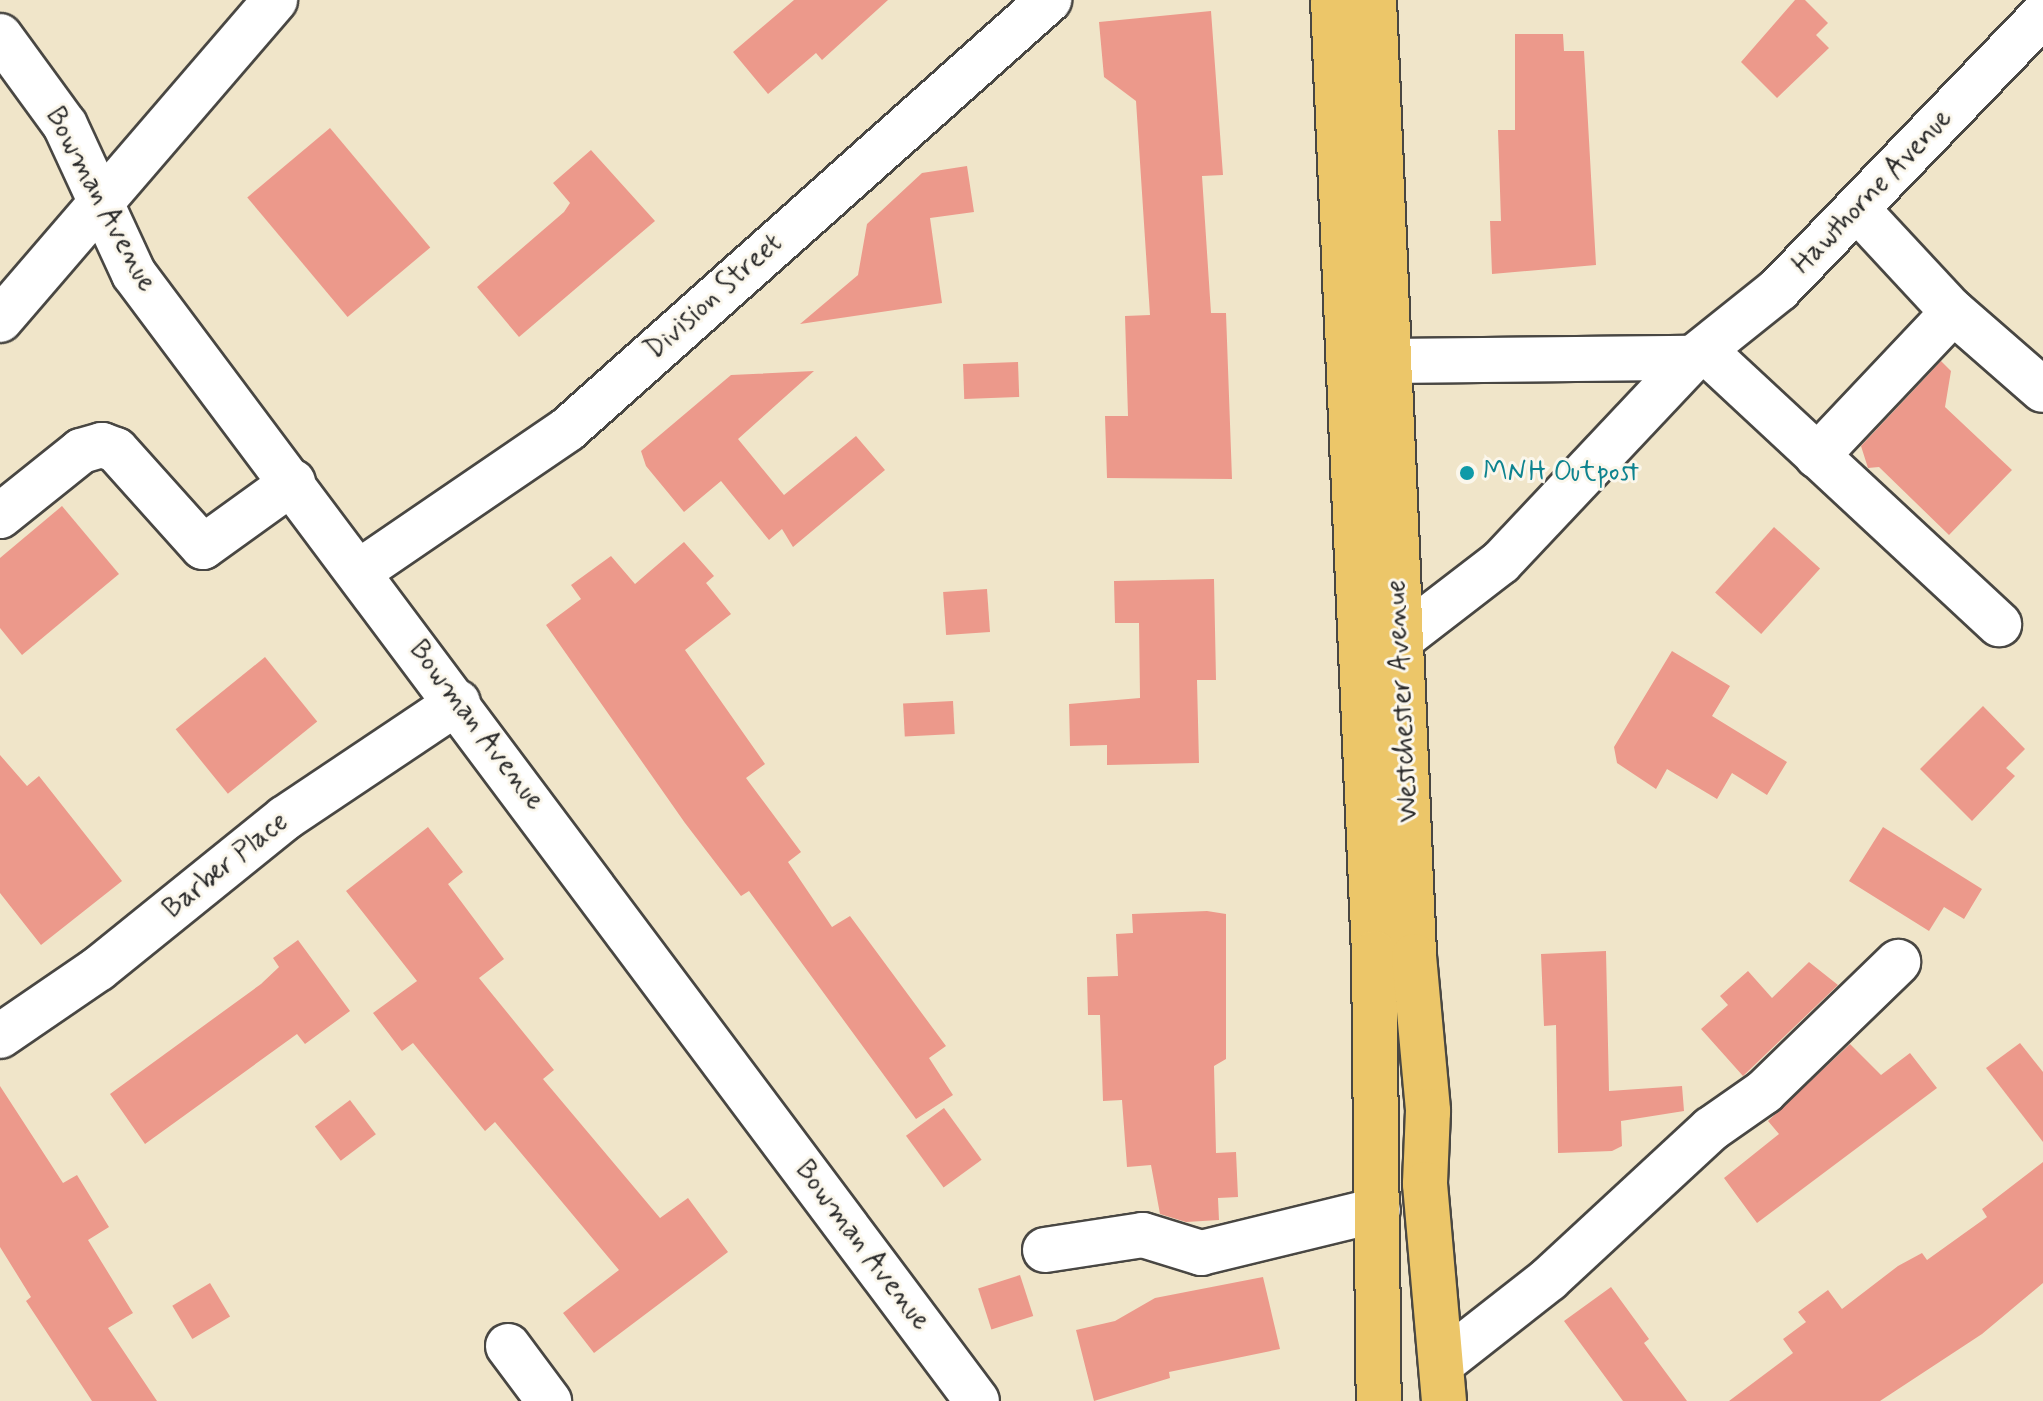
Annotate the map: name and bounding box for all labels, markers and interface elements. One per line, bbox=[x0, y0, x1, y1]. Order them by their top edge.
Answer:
street label: Hawthorne Avenue bbox=[1784, 101, 1962, 283]
street label: Bowman Avenue bbox=[38, 103, 162, 297]
street label: Division Street bbox=[637, 225, 791, 369]
place label: MNH Outpost bbox=[1483, 456, 1639, 490]
marker: MNH Outpost bbox=[1458, 464, 1476, 482]
street label: Westchester Avenue bbox=[1380, 581, 1426, 821]
street label: Bowman Avenue bbox=[402, 636, 550, 816]
street label: Barber Place bbox=[156, 805, 296, 927]
street label: Bowman Avenue bbox=[788, 1156, 936, 1336]

